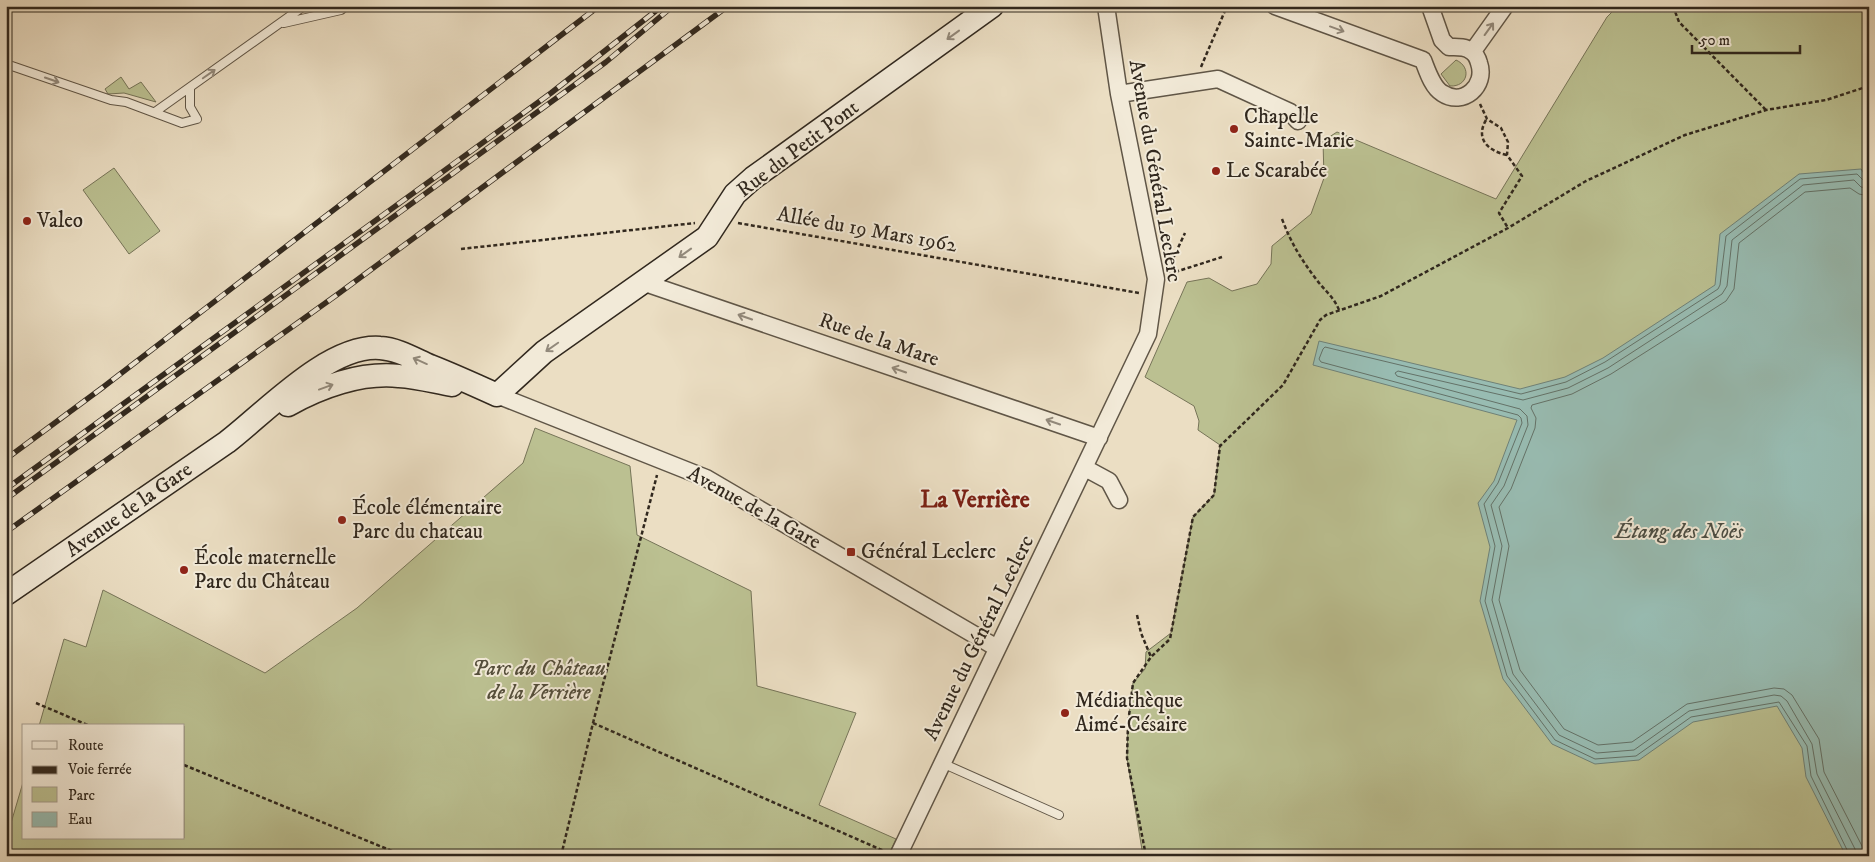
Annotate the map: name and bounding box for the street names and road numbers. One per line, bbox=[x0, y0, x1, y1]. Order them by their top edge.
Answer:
street label: Avenue du Général Leclerc bbox=[1123, 58, 1187, 284]
street label: Rue du Petit Pont bbox=[732, 95, 864, 203]
street label: Allée du 19 Mars 1962 bbox=[775, 201, 960, 259]
street label: Rue de la Mare bbox=[816, 307, 943, 373]
street label: Avenue de la Gare bbox=[61, 457, 198, 563]
street label: Avenue de la Gare bbox=[683, 461, 826, 556]
street label: Avenue du Général Leclerc bbox=[918, 531, 1040, 745]

